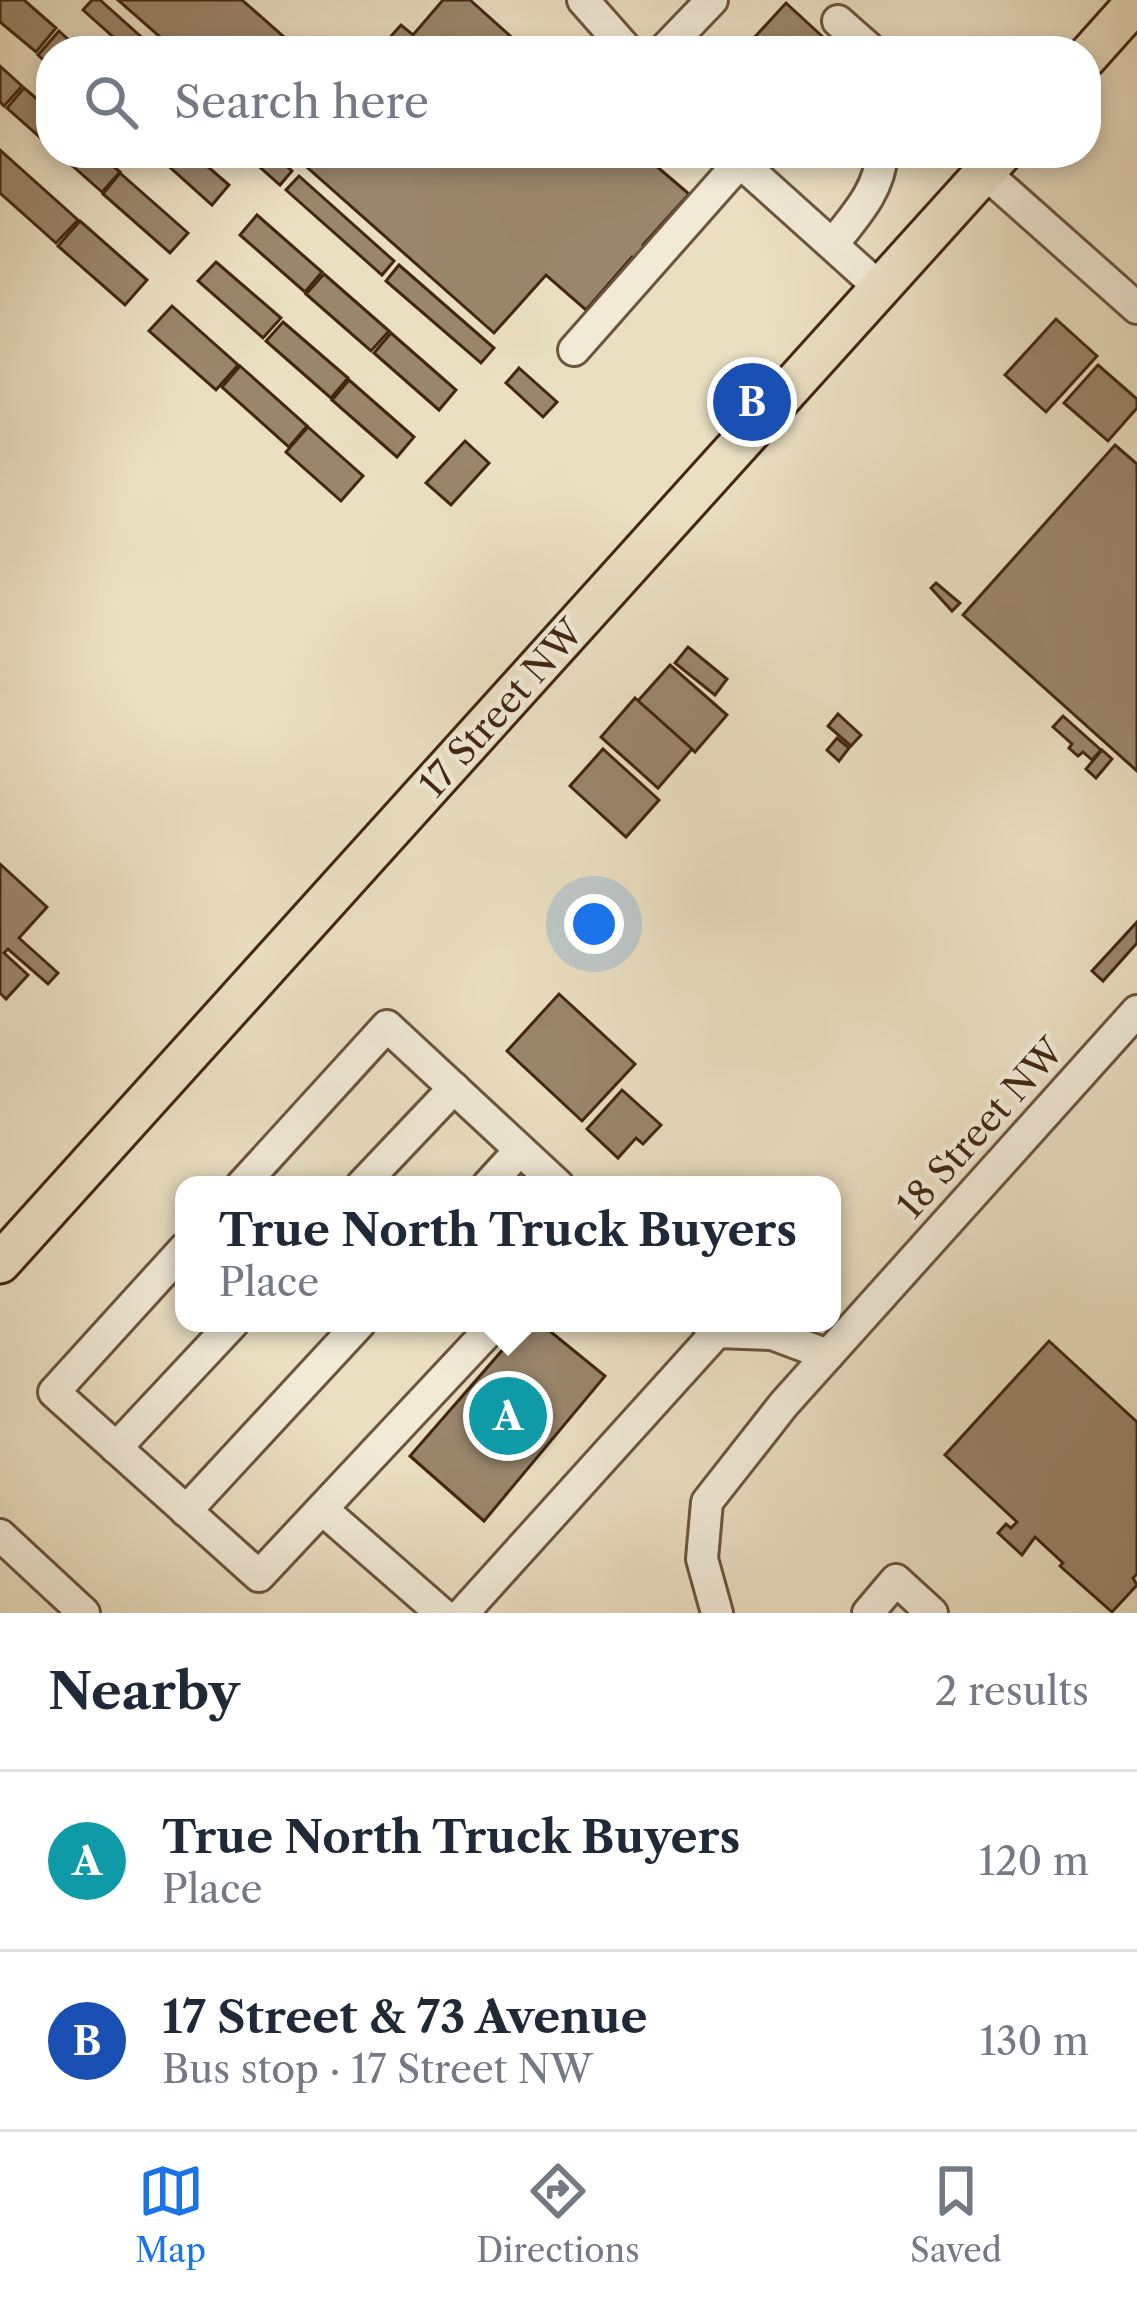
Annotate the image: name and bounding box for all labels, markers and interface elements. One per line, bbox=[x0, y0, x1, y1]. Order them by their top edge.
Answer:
search box bbox=[36, 36, 1101, 168]
icon: search bbox=[78, 69, 144, 135]
text: Search here bbox=[174, 74, 429, 130]
pin: B bbox=[713, 357, 791, 447]
street label: 17 Street NW bbox=[410, 609, 593, 806]
your location bbox=[564, 894, 624, 954]
street label: 18 Street NW bbox=[888, 1028, 1073, 1227]
popup bbox=[175, 1176, 841, 1332]
text: True North Truck Buyers bbox=[219, 1202, 797, 1258]
text: Place bbox=[219, 1258, 319, 1306]
pin: A bbox=[469, 1371, 547, 1461]
text: Nearby bbox=[48, 1660, 240, 1722]
text: 2 results bbox=[935, 1667, 1089, 1715]
text: True North Truck Buyers bbox=[162, 1809, 740, 1865]
text: A bbox=[72, 1837, 102, 1885]
text: 120 m bbox=[979, 1837, 1089, 1885]
text: Place bbox=[162, 1865, 262, 1913]
text: 17 Street & 73 Avenue bbox=[162, 1989, 647, 2045]
text: B bbox=[73, 2017, 102, 2065]
text: 130 m bbox=[980, 2017, 1089, 2065]
text: Bus stop · 17 Street NW bbox=[162, 2045, 593, 2093]
tab: Map bbox=[135, 2158, 206, 2271]
tab: Directions bbox=[477, 2158, 640, 2271]
tab: Saved bbox=[910, 2158, 1002, 2271]

